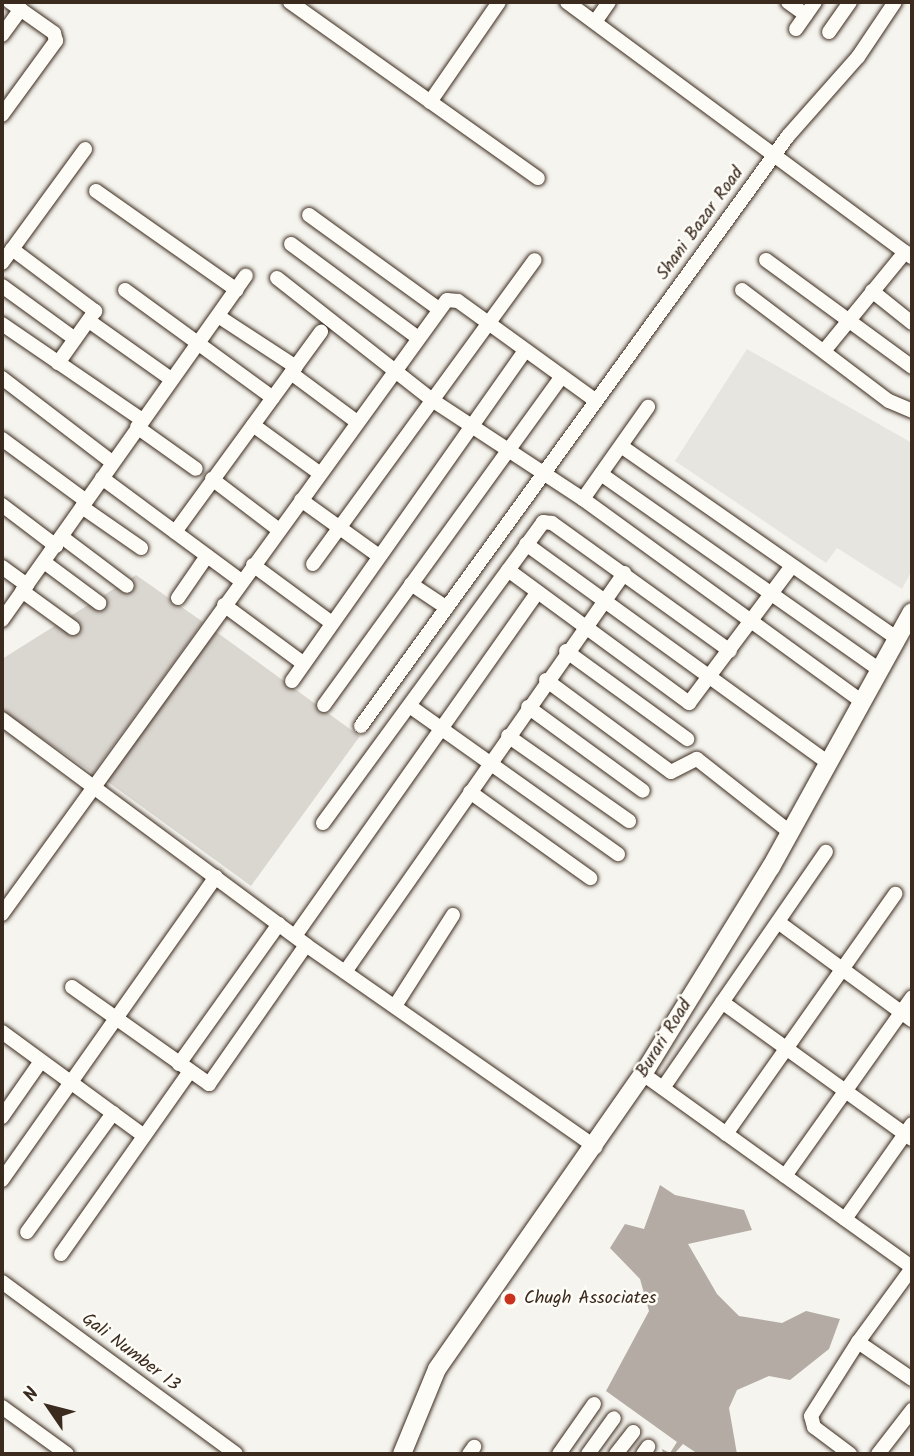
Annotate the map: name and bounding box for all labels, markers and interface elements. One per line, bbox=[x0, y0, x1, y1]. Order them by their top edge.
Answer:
street label: Shani Bazar Road bbox=[653, 163, 749, 285]
street label: Burari Road bbox=[633, 996, 697, 1082]
place label: Chugh Associates bbox=[524, 1288, 656, 1310]
marker: Chugh Associates bbox=[502, 1291, 518, 1307]
street label: Gali Number 13 bbox=[77, 1309, 183, 1397]
north arrow bbox=[14, 1372, 84, 1442]
text: N bbox=[16, 1381, 48, 1408]

